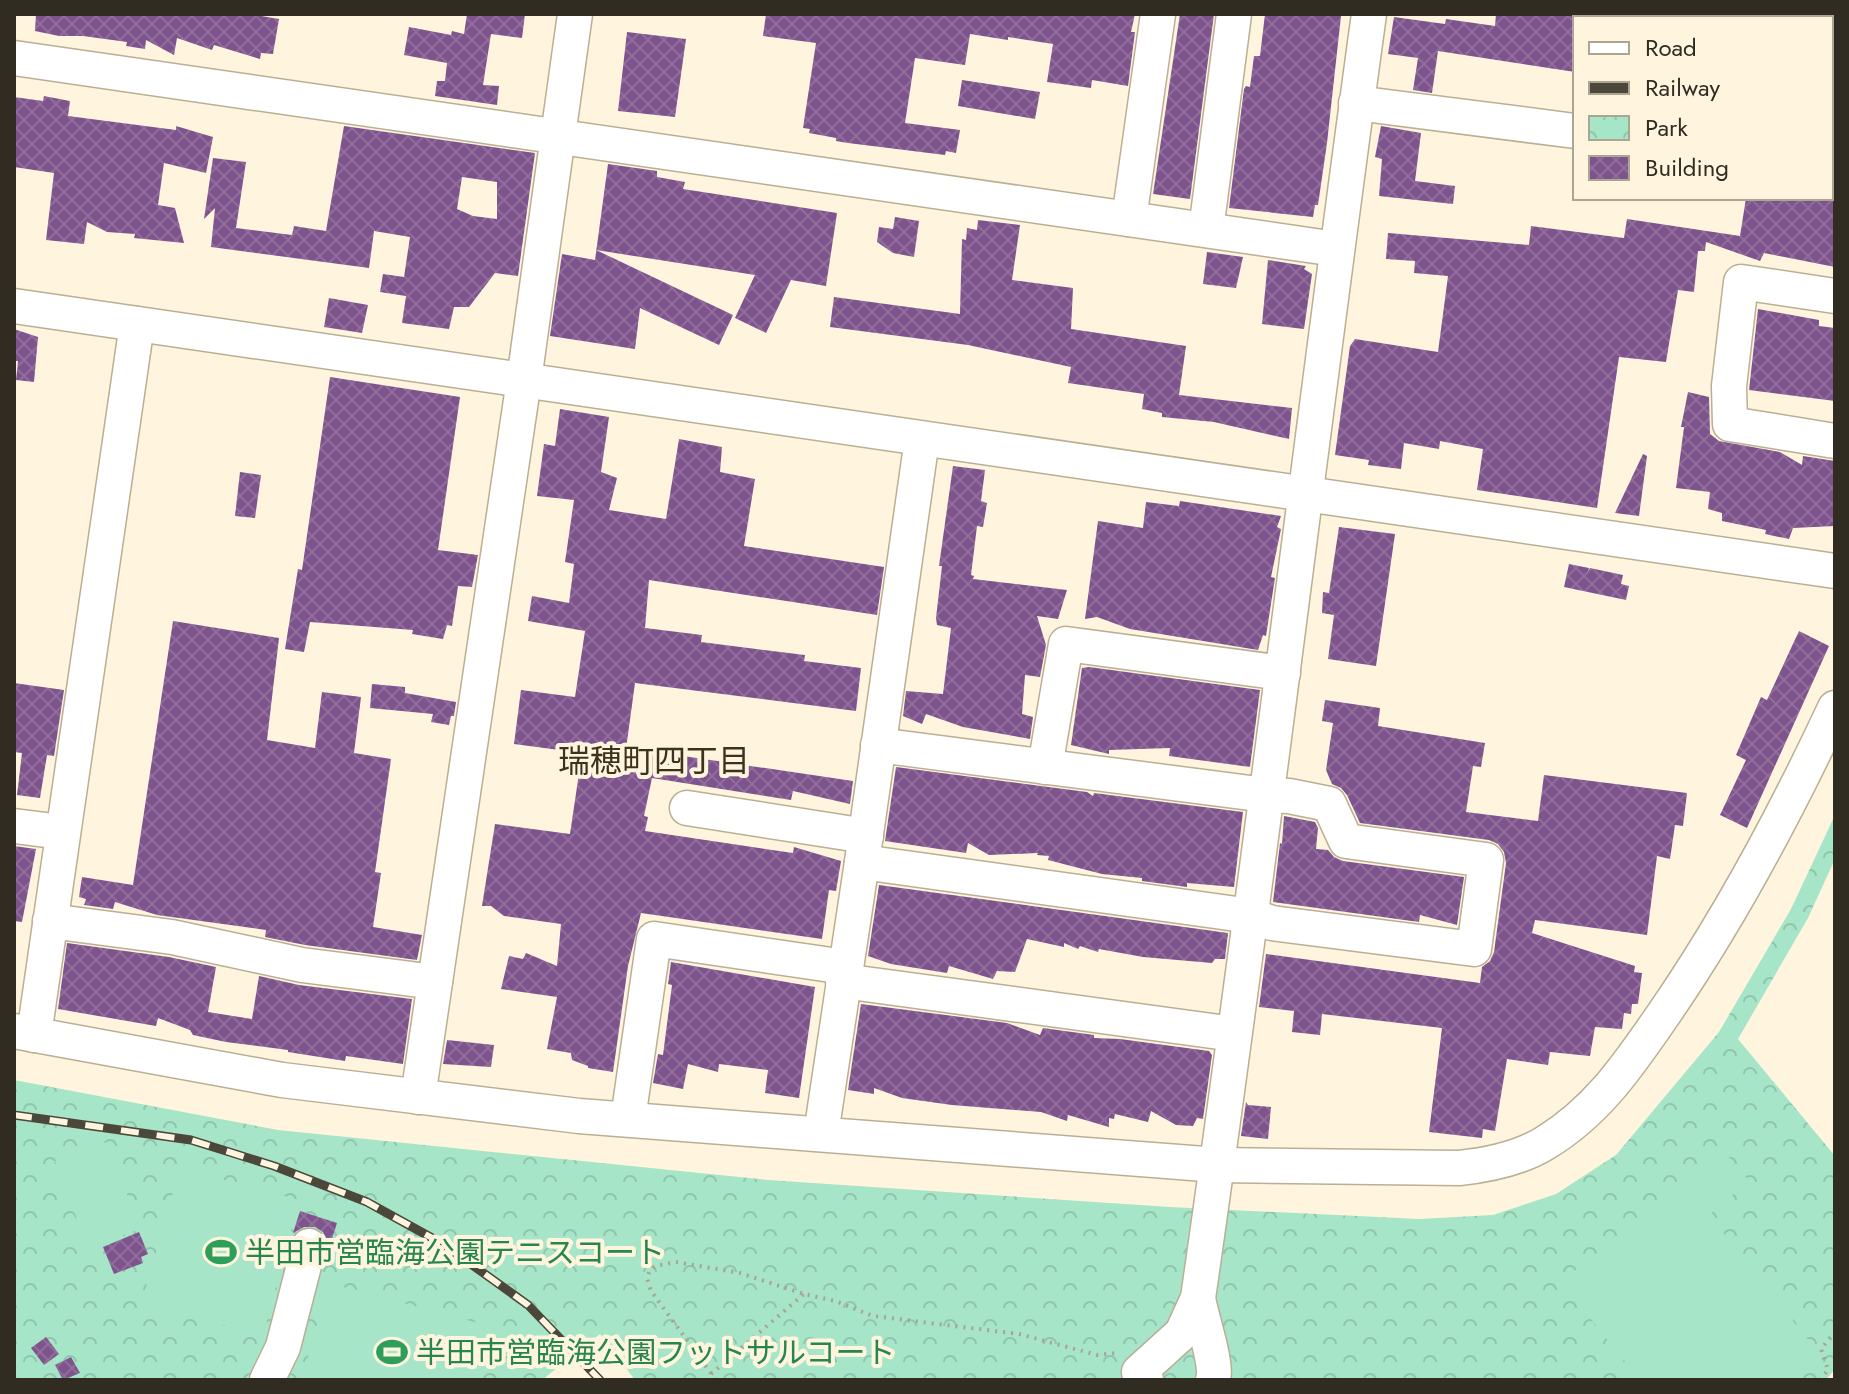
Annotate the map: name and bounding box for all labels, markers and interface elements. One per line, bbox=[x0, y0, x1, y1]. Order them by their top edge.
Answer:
legend bbox=[1573, 16, 1833, 200]
text: Road bbox=[1645, 30, 1697, 65]
text: Railway bbox=[1645, 70, 1720, 105]
text: Park bbox=[1645, 110, 1688, 145]
text: Building bbox=[1645, 150, 1729, 185]
district label: 瑞穂町四丁目 bbox=[558, 738, 750, 784]
place label: 半田市営臨海公園テニスコート bbox=[245, 1231, 665, 1274]
sports icon: 半田市営臨海公園テニスコート bbox=[204, 1235, 238, 1269]
place label: 半田市営臨海公園フットサルコート bbox=[416, 1331, 895, 1374]
sports icon: 半田市営臨海公園フットサルコート bbox=[375, 1335, 409, 1369]

